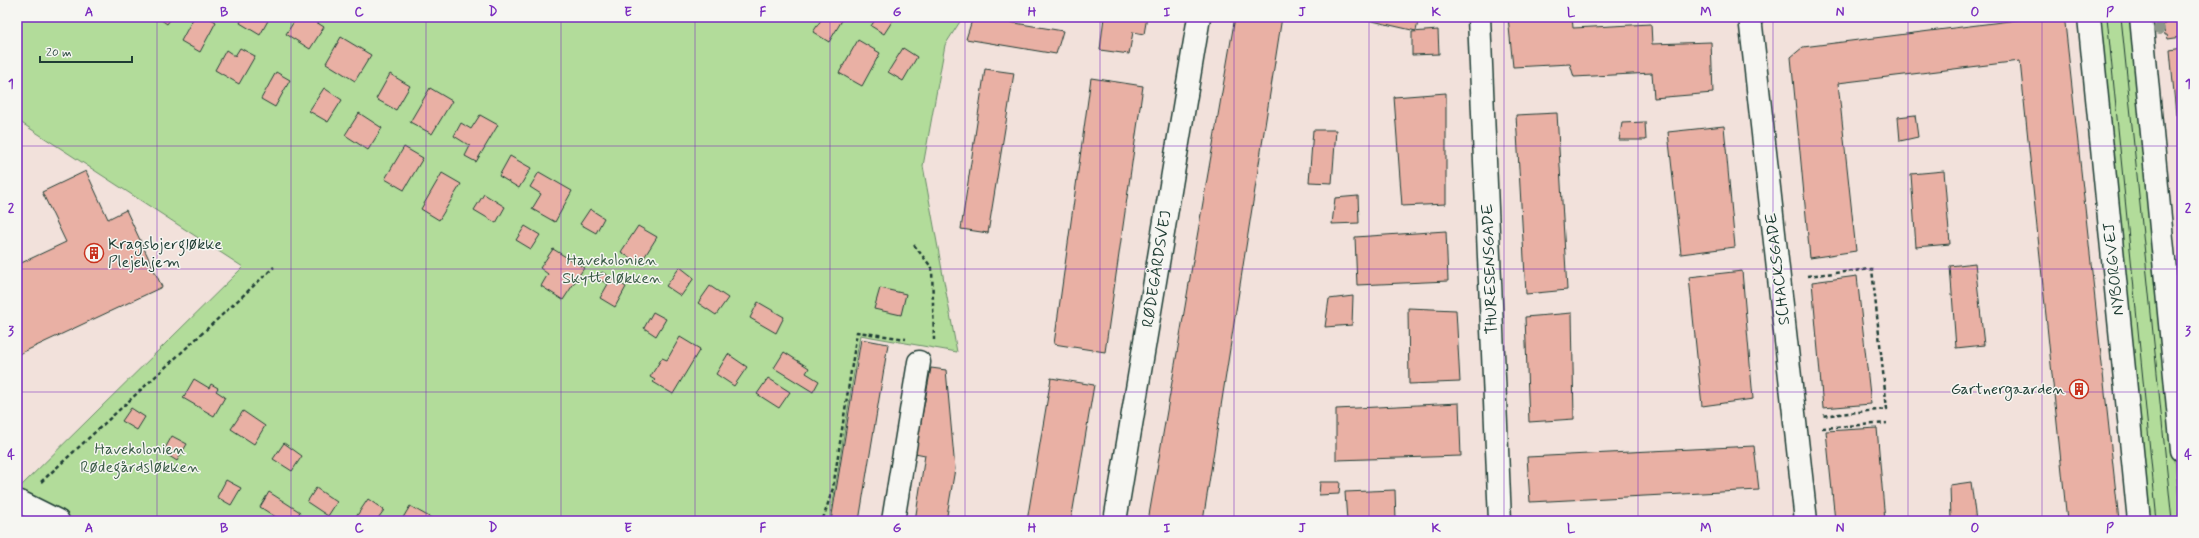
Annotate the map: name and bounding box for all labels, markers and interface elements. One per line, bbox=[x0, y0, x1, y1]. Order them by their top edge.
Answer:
text: A bbox=[85, 4, 93, 21]
text: B bbox=[220, 4, 229, 21]
text: C bbox=[354, 4, 364, 21]
text: D bbox=[489, 4, 498, 21]
text: E bbox=[624, 4, 632, 21]
text: F bbox=[760, 4, 767, 21]
text: G bbox=[893, 4, 902, 21]
text: H bbox=[1028, 4, 1037, 21]
text: I bbox=[1164, 4, 1171, 21]
text: J bbox=[1298, 4, 1306, 21]
text: K bbox=[1431, 4, 1441, 21]
text: L bbox=[1567, 4, 1576, 21]
text: M bbox=[1700, 4, 1712, 21]
text: N bbox=[1836, 4, 1845, 21]
text: O bbox=[1971, 4, 1980, 21]
text: P bbox=[2106, 4, 2114, 21]
scale bar bbox=[40, 38, 132, 64]
text: 20 m bbox=[46, 45, 72, 61]
text: 1 bbox=[8, 76, 14, 93]
text: 1 bbox=[2185, 76, 2191, 93]
text: 2 bbox=[8, 200, 15, 217]
text: 2 bbox=[2185, 200, 2192, 217]
street label: THURESENSGADE bbox=[1477, 203, 1503, 335]
street label: RØDEGÅRDSVEJ bbox=[1137, 209, 1177, 329]
street label: SCHACKSGADE bbox=[1761, 212, 1795, 326]
street label: NYBORGVEJ bbox=[2099, 221, 2129, 317]
place label: Kragsbjergløkke Plejehjem bbox=[108, 234, 222, 273]
building icon: Kragsbjergløkke Plejehjem bbox=[83, 242, 105, 264]
park label: Havekolonien Skytteløkken bbox=[562, 250, 662, 289]
text: 3 bbox=[8, 323, 14, 340]
text: 3 bbox=[2185, 323, 2191, 340]
building icon: Gartnergaarden bbox=[2068, 378, 2090, 400]
place label: Gartnergaarden bbox=[1951, 379, 2065, 401]
park label: Havekolonien Rødegårdsløkken bbox=[80, 439, 200, 479]
text: 4 bbox=[7, 447, 15, 464]
text: 4 bbox=[2184, 447, 2192, 464]
text: A bbox=[85, 520, 93, 537]
text: B bbox=[220, 520, 229, 537]
text: C bbox=[354, 520, 364, 537]
text: D bbox=[489, 520, 498, 537]
text: E bbox=[624, 520, 632, 537]
text: F bbox=[760, 520, 767, 537]
text: G bbox=[893, 520, 902, 537]
text: H bbox=[1028, 520, 1037, 537]
text: I bbox=[1164, 520, 1171, 537]
text: J bbox=[1298, 520, 1306, 537]
text: K bbox=[1431, 520, 1441, 537]
text: L bbox=[1567, 520, 1576, 537]
text: M bbox=[1700, 520, 1712, 537]
text: N bbox=[1836, 520, 1845, 537]
text: O bbox=[1971, 520, 1980, 537]
text: P bbox=[2106, 520, 2114, 537]

